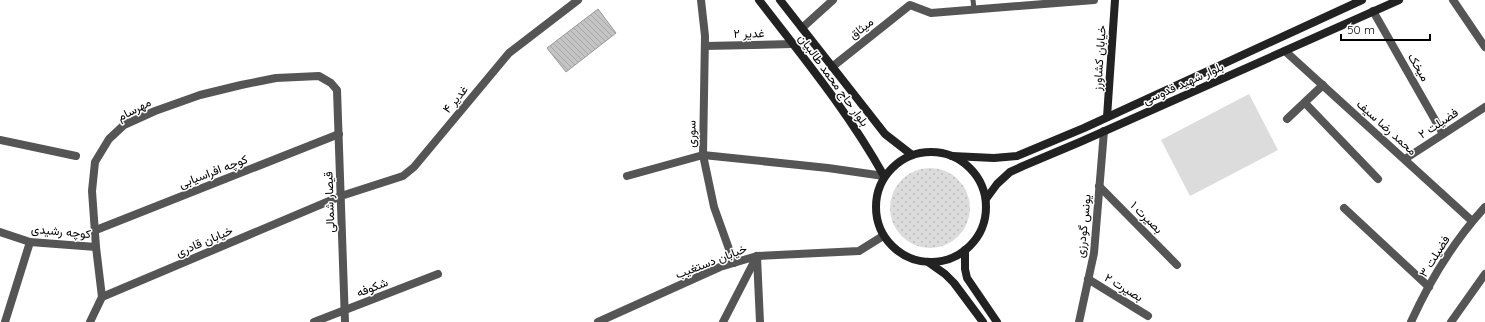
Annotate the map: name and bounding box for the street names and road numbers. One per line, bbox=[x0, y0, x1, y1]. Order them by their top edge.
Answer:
street label: میثاق bbox=[846, 14, 876, 42]
street label: غدیر ۲ bbox=[733, 25, 765, 42]
street label: خیابان کشاورز bbox=[1089, 25, 1110, 92]
street label: بلوار حاج محمد طالبیان bbox=[794, 31, 873, 130]
street label: میخک bbox=[1405, 50, 1433, 84]
street label: بلوار شهید قدوسی bbox=[1140, 59, 1226, 108]
street label: غدیر ۴ bbox=[439, 82, 472, 117]
street label: مهرسام bbox=[115, 94, 154, 125]
street label: محمد رضا سیف bbox=[1353, 96, 1420, 159]
street label: فضیلت ۲ bbox=[1415, 105, 1461, 141]
street label: سوری bbox=[683, 120, 700, 148]
street label: کوچه افراسیابی bbox=[176, 151, 250, 192]
street label: قیصار شمالی bbox=[320, 171, 339, 233]
street label: یونس گودرزی bbox=[1072, 193, 1095, 259]
street label: بصیرت ۱ bbox=[1127, 198, 1166, 237]
street label: کوچه رشیدی bbox=[30, 221, 92, 242]
street label: خیابان قادری bbox=[173, 222, 235, 261]
street label: فضیلت ۳ bbox=[1415, 232, 1453, 280]
street label: خیابان دستغیب bbox=[673, 240, 749, 282]
street label: بصیرت ۲ bbox=[1101, 270, 1146, 305]
street label: شکوفه bbox=[354, 274, 390, 301]

